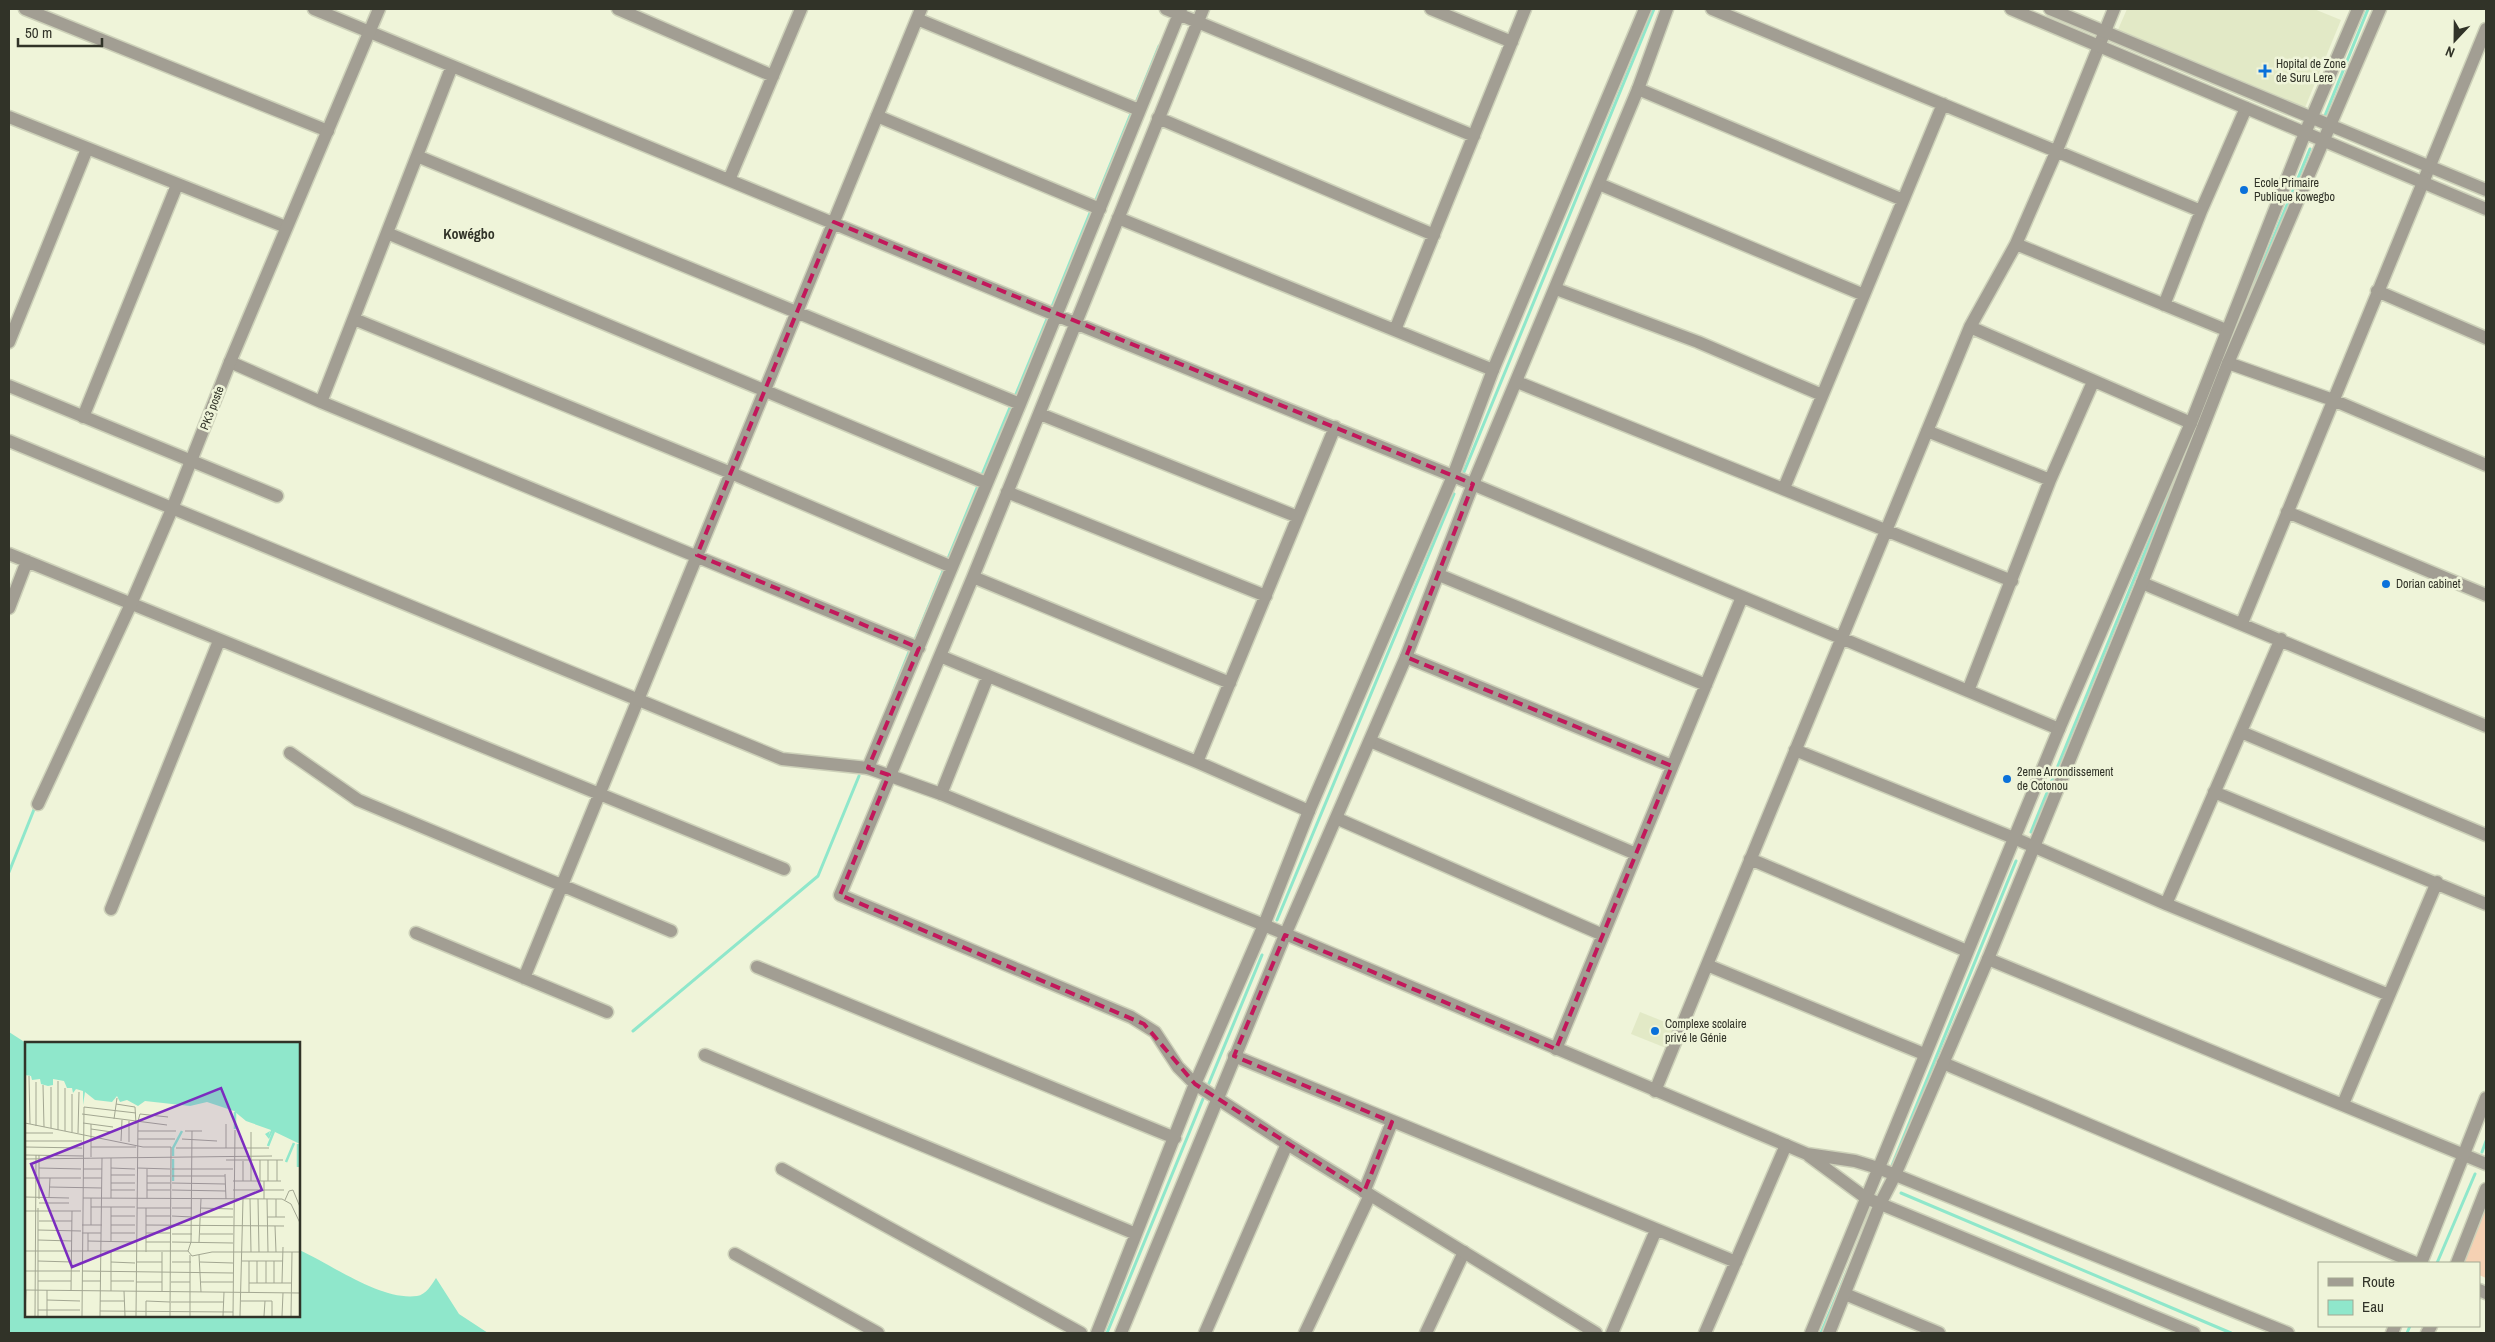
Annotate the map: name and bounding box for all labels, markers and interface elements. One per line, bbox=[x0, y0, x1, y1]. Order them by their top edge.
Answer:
scale bar bbox=[18, 15, 101, 47]
north arrow bbox=[2430, 15, 2480, 65]
text: 50 m bbox=[25, 22, 52, 43]
text: N bbox=[2443, 42, 2457, 62]
place label: Hopital de Zone de Suru Lere bbox=[2276, 56, 2346, 86]
marker: Hopital de Zone de Suru Lere bbox=[2258, 64, 2272, 78]
place label: Ecole Primaire Publique kowegbo bbox=[2254, 175, 2335, 205]
marker: Ecole Primaire Publique kowegbo bbox=[2238, 184, 2250, 196]
district label: Kowégbo bbox=[443, 225, 495, 243]
street label: PK3 poste bbox=[196, 384, 228, 432]
place label: Dorian cabinet bbox=[2396, 576, 2461, 592]
marker: Dorian cabinet bbox=[2380, 578, 2392, 590]
place label: 2eme Arrondissement de Cotonou bbox=[2017, 764, 2114, 794]
marker: 2eme Arrondissement de Cotonou bbox=[2001, 773, 2013, 785]
place label: Complexe scolaire privé le Génie bbox=[1665, 1016, 1746, 1046]
marker: Complexe scolaire privé le Génie bbox=[1649, 1025, 1661, 1037]
inset map bbox=[25, 1042, 300, 1317]
legend bbox=[2318, 1262, 2480, 1327]
text: Route bbox=[2362, 1271, 2395, 1292]
text: Eau bbox=[2362, 1296, 2384, 1317]

